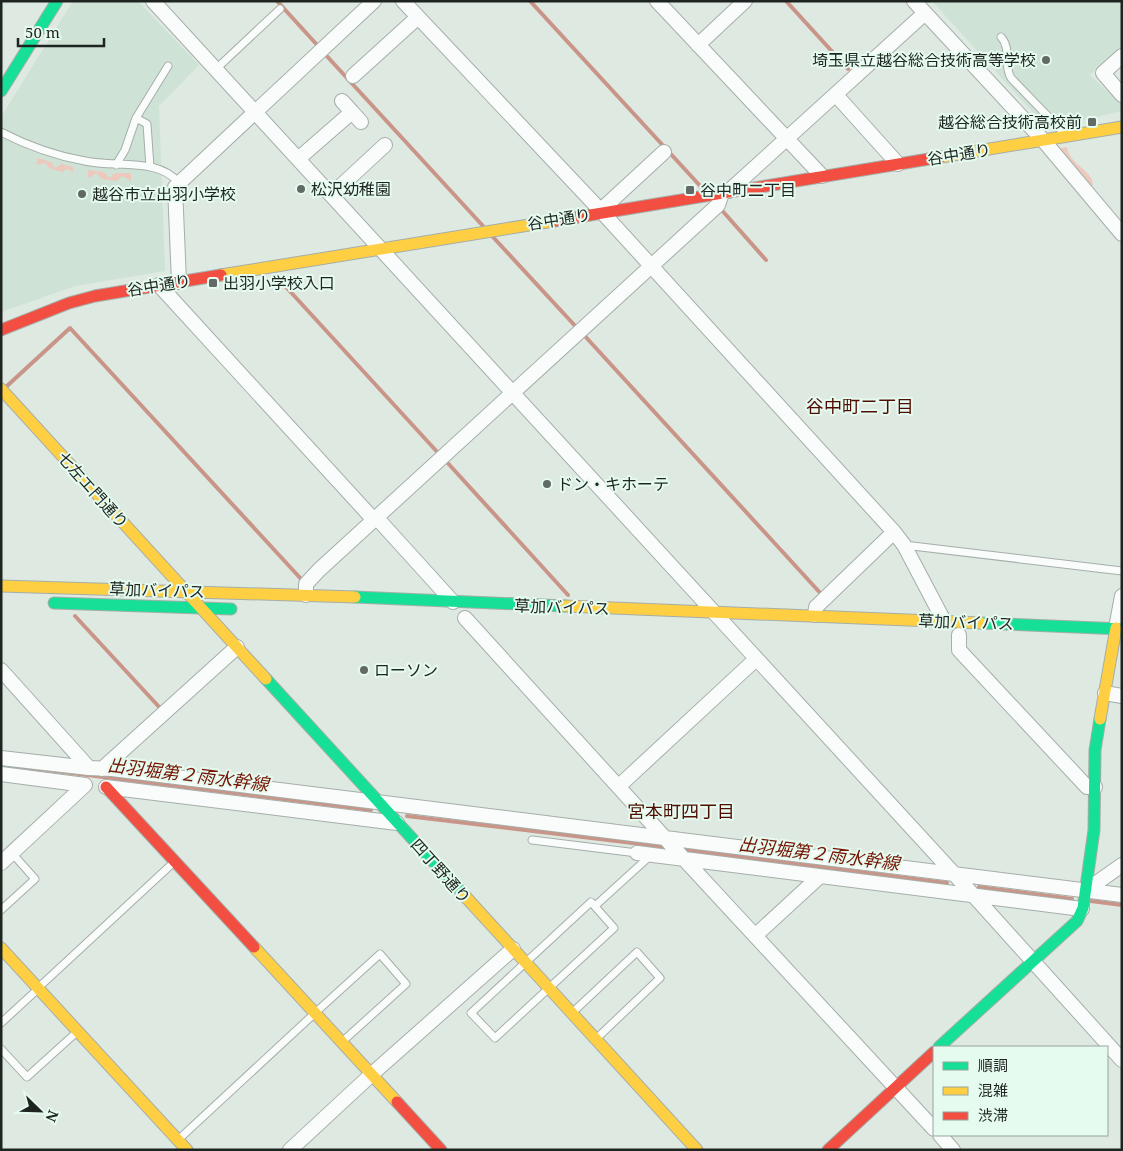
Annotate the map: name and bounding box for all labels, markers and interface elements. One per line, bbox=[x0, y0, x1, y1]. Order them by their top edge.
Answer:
scale bar bbox=[18, 15, 104, 47]
text: 50 m bbox=[25, 22, 60, 42]
place label: 埼玉県立越谷総合技術高等学校 bbox=[812, 49, 1036, 71]
marker: 埼玉県立越谷総合技術高等学校 bbox=[1040, 54, 1052, 66]
place label: 越谷総合技術高校前 bbox=[938, 111, 1082, 133]
marker: 越谷総合技術高校前 bbox=[1086, 116, 1098, 128]
street label: 谷中通り bbox=[926, 138, 992, 170]
place label: 松沢幼稚園 bbox=[311, 178, 391, 200]
place label: 谷中町二丁目 bbox=[700, 179, 796, 201]
place label: 越谷市立出羽小学校 bbox=[92, 183, 236, 205]
marker: 松沢幼稚園 bbox=[295, 183, 307, 195]
marker: 谷中町二丁目 bbox=[684, 184, 696, 196]
marker: 越谷市立出羽小学校 bbox=[76, 188, 88, 200]
street label: 谷中通り bbox=[526, 203, 592, 235]
street label: 谷中通り bbox=[126, 269, 192, 301]
place label: 出羽小学校入口 bbox=[223, 272, 335, 294]
marker: 出羽小学校入口 bbox=[207, 277, 219, 289]
district label: 谷中町二丁目 bbox=[806, 394, 914, 418]
street label: 七左エ門通り bbox=[53, 447, 133, 533]
place label: ドン・キホーテ bbox=[557, 473, 669, 495]
marker: ドン・キホーテ bbox=[541, 478, 553, 490]
street label: 草加バイパス bbox=[109, 577, 205, 603]
street label: 草加バイパス bbox=[514, 594, 610, 620]
street label: 草加バイパス bbox=[918, 609, 1014, 635]
place label: ローソン bbox=[374, 659, 438, 681]
marker: ローソン bbox=[358, 664, 370, 676]
water label: 出羽堀第２雨水幹線 bbox=[106, 752, 272, 796]
district label: 宮本町四丁目 bbox=[627, 799, 735, 823]
water label: 出羽堀第２雨水幹線 bbox=[737, 831, 903, 875]
street label: 四丁野通り bbox=[406, 834, 476, 908]
legend bbox=[933, 1046, 1108, 1136]
text: 順調 bbox=[978, 1055, 1008, 1075]
text: 混雑 bbox=[978, 1080, 1008, 1100]
north arrow bbox=[15, 1086, 65, 1136]
text: 渋滞 bbox=[978, 1105, 1008, 1125]
text: N bbox=[42, 1107, 63, 1125]

